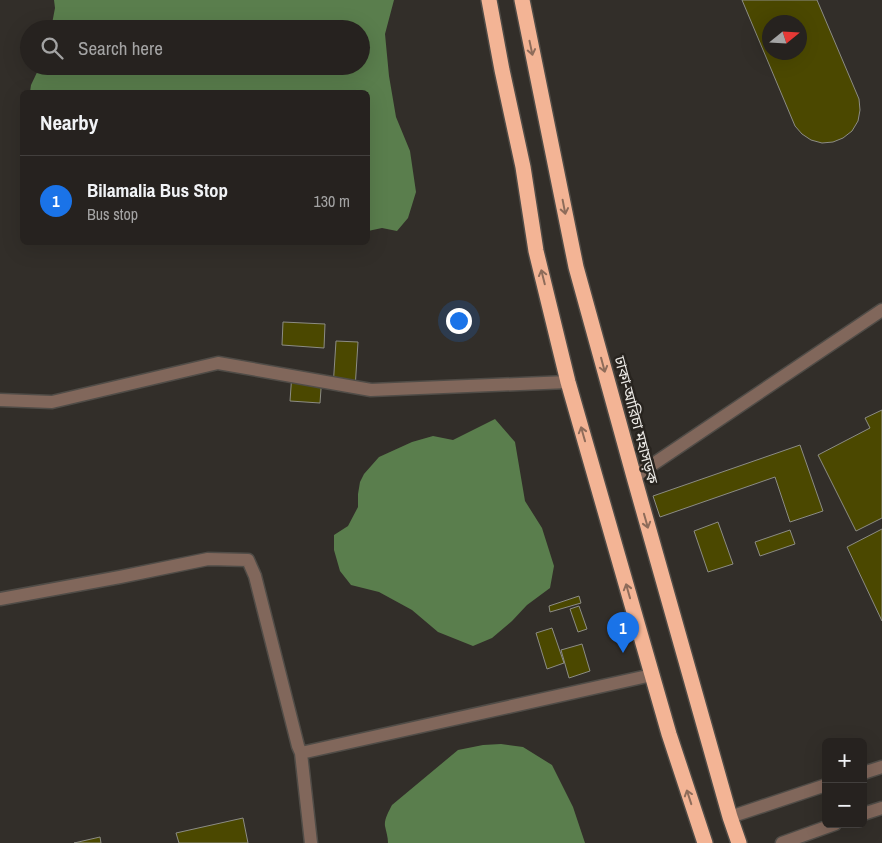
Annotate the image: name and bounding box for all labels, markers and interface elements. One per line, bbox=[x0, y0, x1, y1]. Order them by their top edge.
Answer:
north arrow bbox=[762, 15, 807, 60]
search box bbox=[20, 20, 370, 75]
icon: search bbox=[38, 34, 66, 62]
text: Search here bbox=[78, 35, 163, 61]
one-way arrow bbox=[527, 39, 537, 55]
text: Nearby bbox=[40, 108, 98, 137]
text: Bilamalia Bus Stop bbox=[87, 177, 228, 203]
text: 1 bbox=[52, 190, 60, 212]
text: 130 m bbox=[314, 190, 350, 212]
one-way arrow bbox=[559, 199, 569, 215]
text: Bus stop bbox=[87, 203, 138, 225]
one-way arrow bbox=[538, 270, 547, 286]
your location bbox=[446, 308, 472, 334]
street label: ঢাকা-আরিচা মহাসড়ক bbox=[609, 353, 664, 487]
one-way arrow bbox=[598, 356, 608, 372]
one-way arrow bbox=[578, 427, 588, 443]
one-way arrow bbox=[642, 513, 652, 529]
one-way arrow bbox=[623, 583, 633, 599]
pin: 1 bbox=[607, 612, 639, 653]
map controls bbox=[822, 738, 867, 828]
button: + bbox=[822, 738, 867, 783]
button: − bbox=[822, 783, 867, 828]
one-way arrow bbox=[684, 789, 694, 805]

